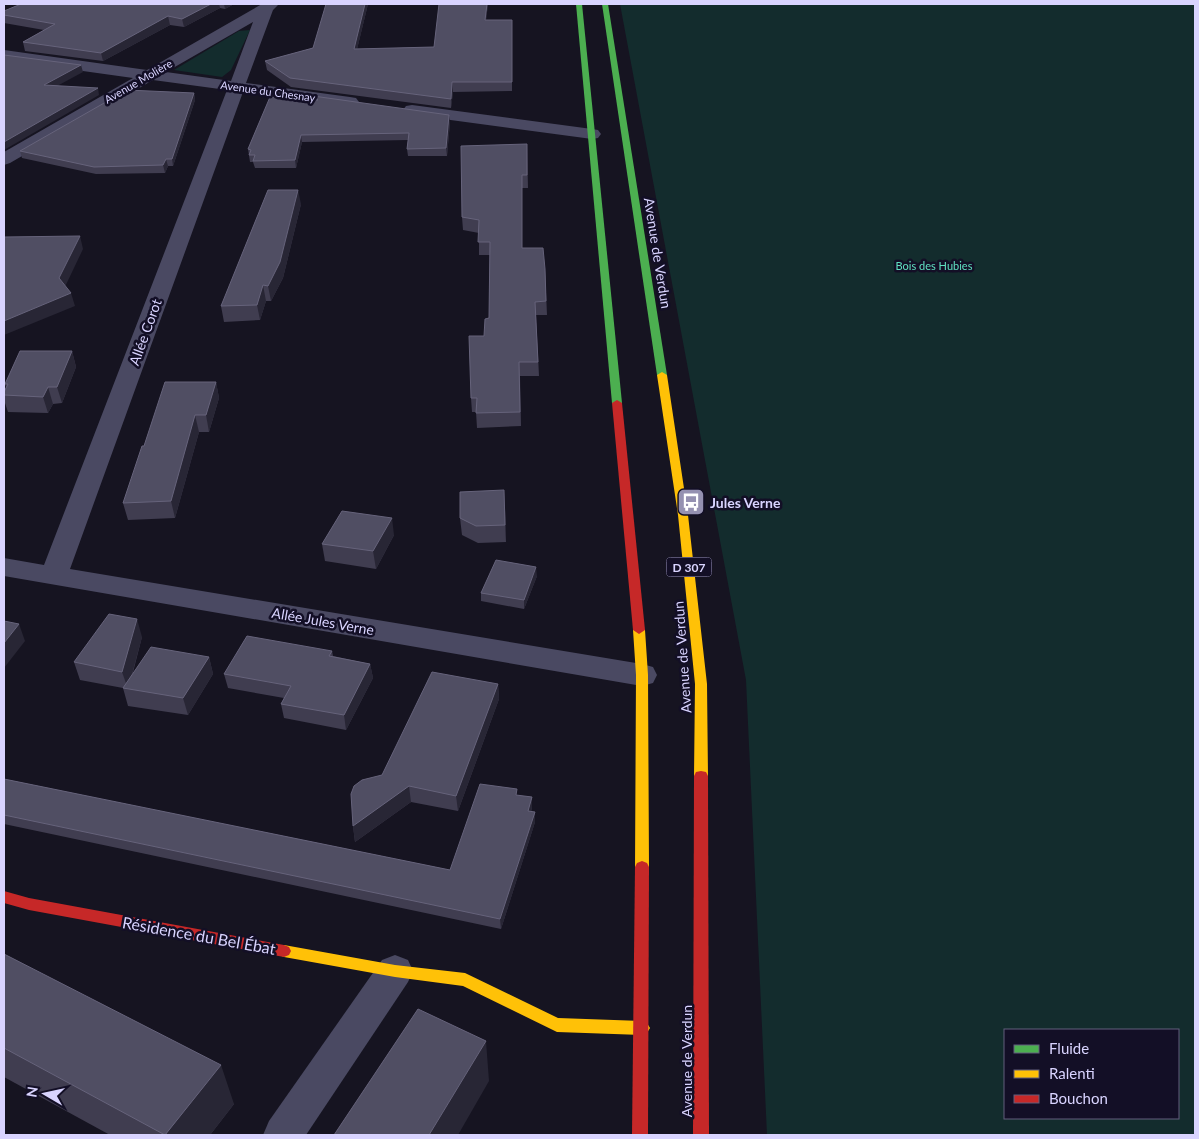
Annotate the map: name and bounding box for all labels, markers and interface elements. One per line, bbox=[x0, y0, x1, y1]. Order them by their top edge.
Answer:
street label: Avenue Molière bbox=[102, 56, 174, 106]
street label: Avenue du Chesnay bbox=[220, 78, 317, 104]
street label: Avenue de Verdun bbox=[641, 196, 675, 310]
park label: Bois des Hubies bbox=[896, 259, 973, 272]
street label: Allée Corot bbox=[125, 297, 165, 367]
bus stop icon: Jules Verne bbox=[676, 487, 706, 517]
place label: Jules Verne bbox=[710, 494, 781, 511]
road number: D 307 bbox=[666, 558, 712, 576]
street label: Avenue de Verdun bbox=[670, 600, 694, 714]
street label: Allée Jules Verne bbox=[271, 604, 375, 638]
street label: Résidence du Bel Ébat bbox=[121, 912, 277, 958]
street label: Avenue de Verdun bbox=[678, 1005, 695, 1117]
legend bbox=[1004, 1029, 1179, 1119]
text: Fluide bbox=[1049, 1039, 1089, 1057]
text: Ralenti bbox=[1049, 1064, 1095, 1082]
north arrow bbox=[20, 1069, 70, 1119]
text: N bbox=[22, 1085, 41, 1099]
text: Bouchon bbox=[1049, 1089, 1108, 1107]

